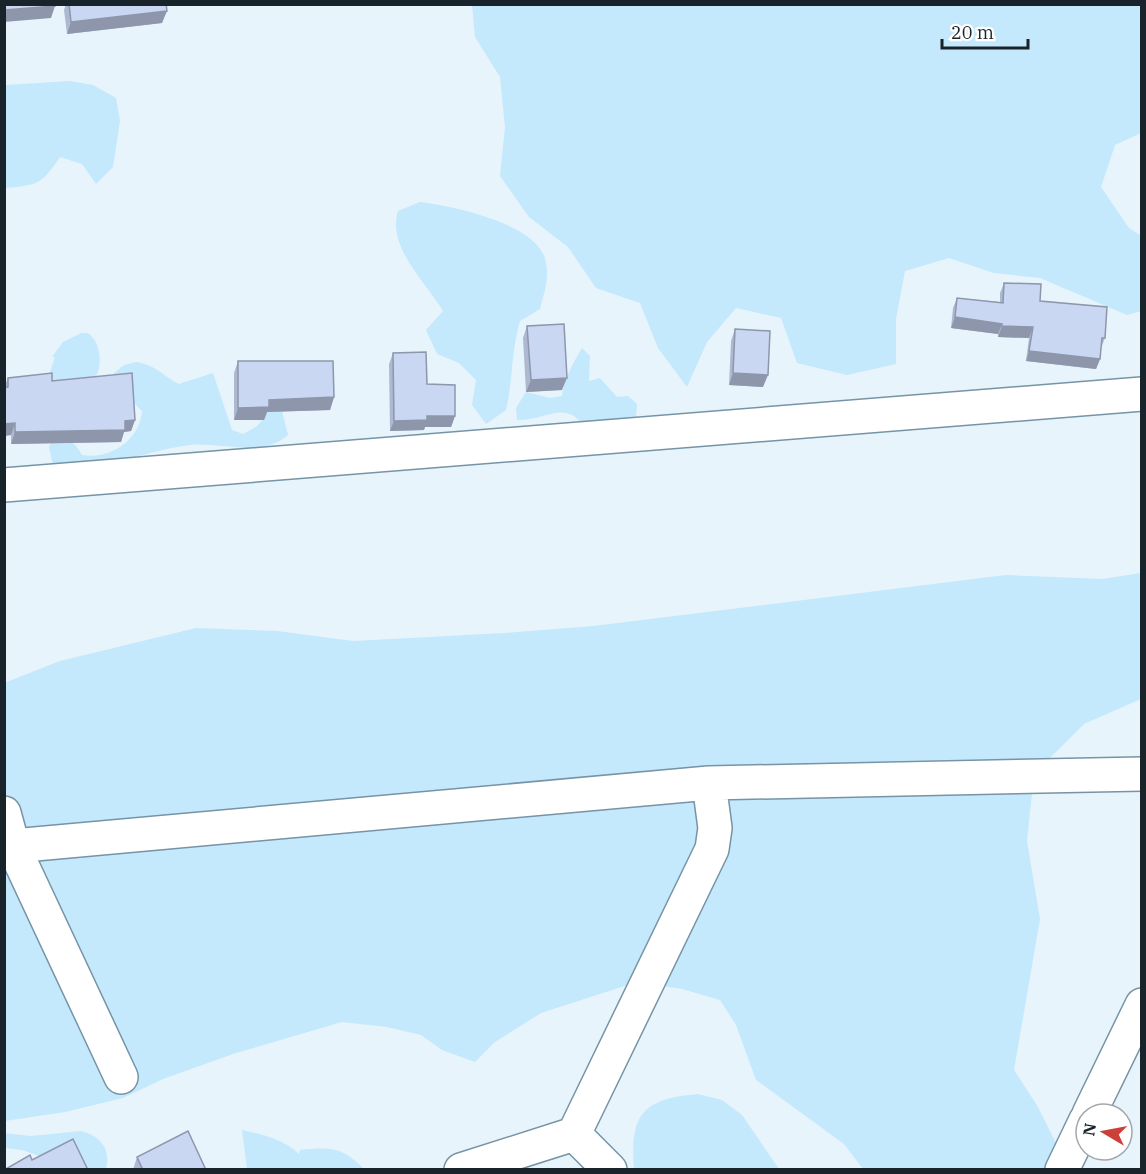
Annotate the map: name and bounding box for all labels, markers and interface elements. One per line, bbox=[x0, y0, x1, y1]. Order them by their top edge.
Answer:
scale bar bbox=[942, 12, 1028, 50]
text: 20 m bbox=[951, 21, 994, 44]
north arrow bbox=[1074, 1102, 1134, 1162]
text: N bbox=[1078, 1121, 1100, 1137]

